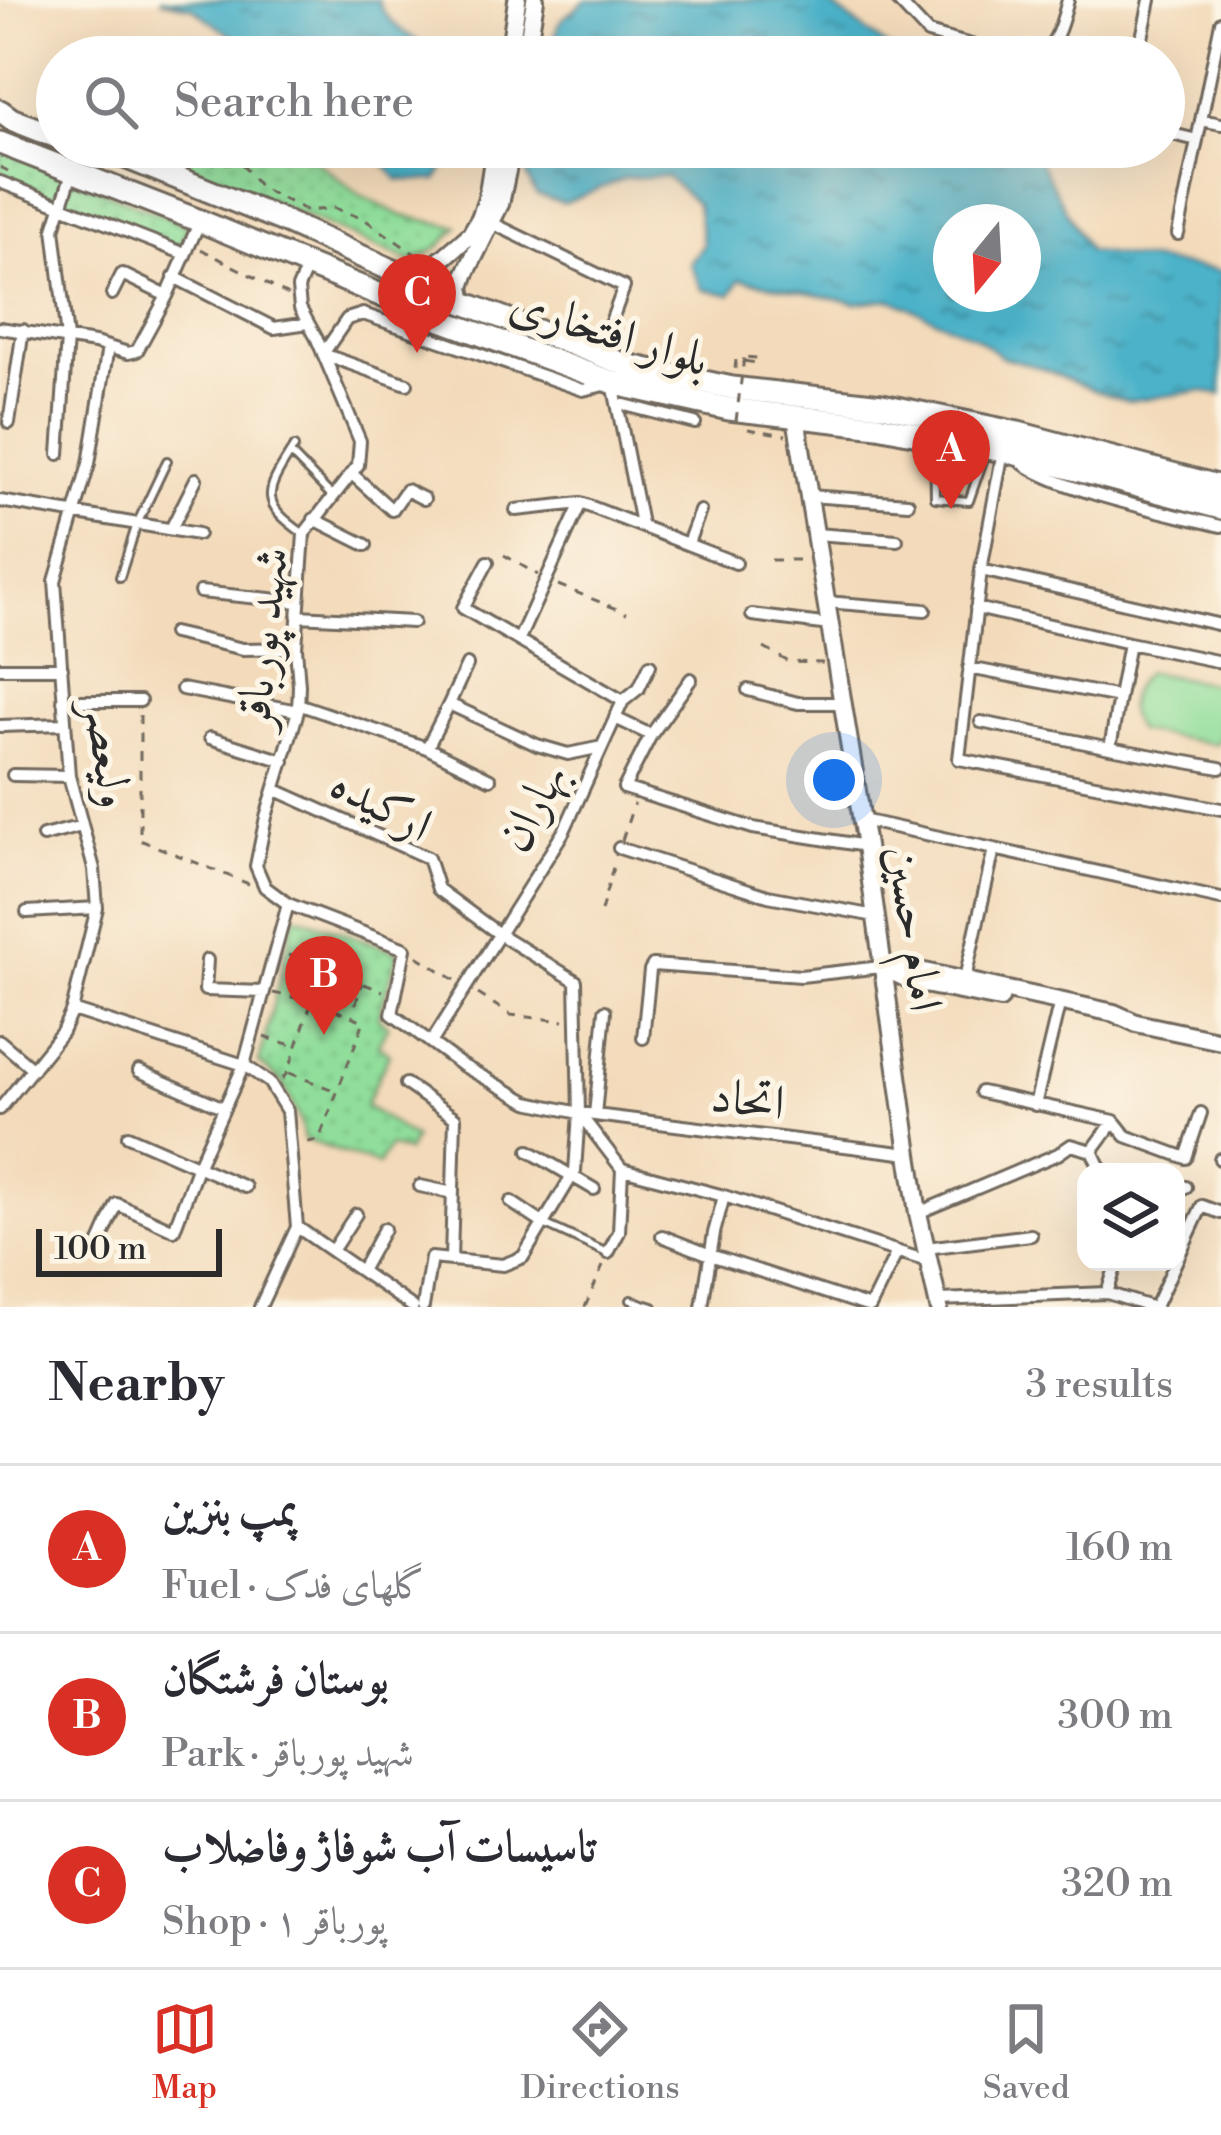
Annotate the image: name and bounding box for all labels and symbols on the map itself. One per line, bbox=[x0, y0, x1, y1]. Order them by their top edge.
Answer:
north arrow bbox=[933, 204, 1041, 312]
pin: C bbox=[378, 254, 456, 353]
street label: بلوار افتخاری bbox=[502, 274, 716, 392]
pin: A bbox=[912, 410, 990, 509]
street label: شهید پورباقر bbox=[224, 544, 305, 737]
street label: ولیعصر bbox=[69, 692, 144, 812]
your location bbox=[804, 750, 864, 810]
street label: بهاران bbox=[485, 752, 582, 863]
street label: ارکیده bbox=[320, 754, 442, 857]
street label: امام حسین bbox=[863, 842, 954, 1016]
pin: B bbox=[285, 936, 363, 1035]
street label: اتحاد bbox=[707, 1067, 788, 1135]
scale bar bbox=[36, 1223, 222, 1276]

